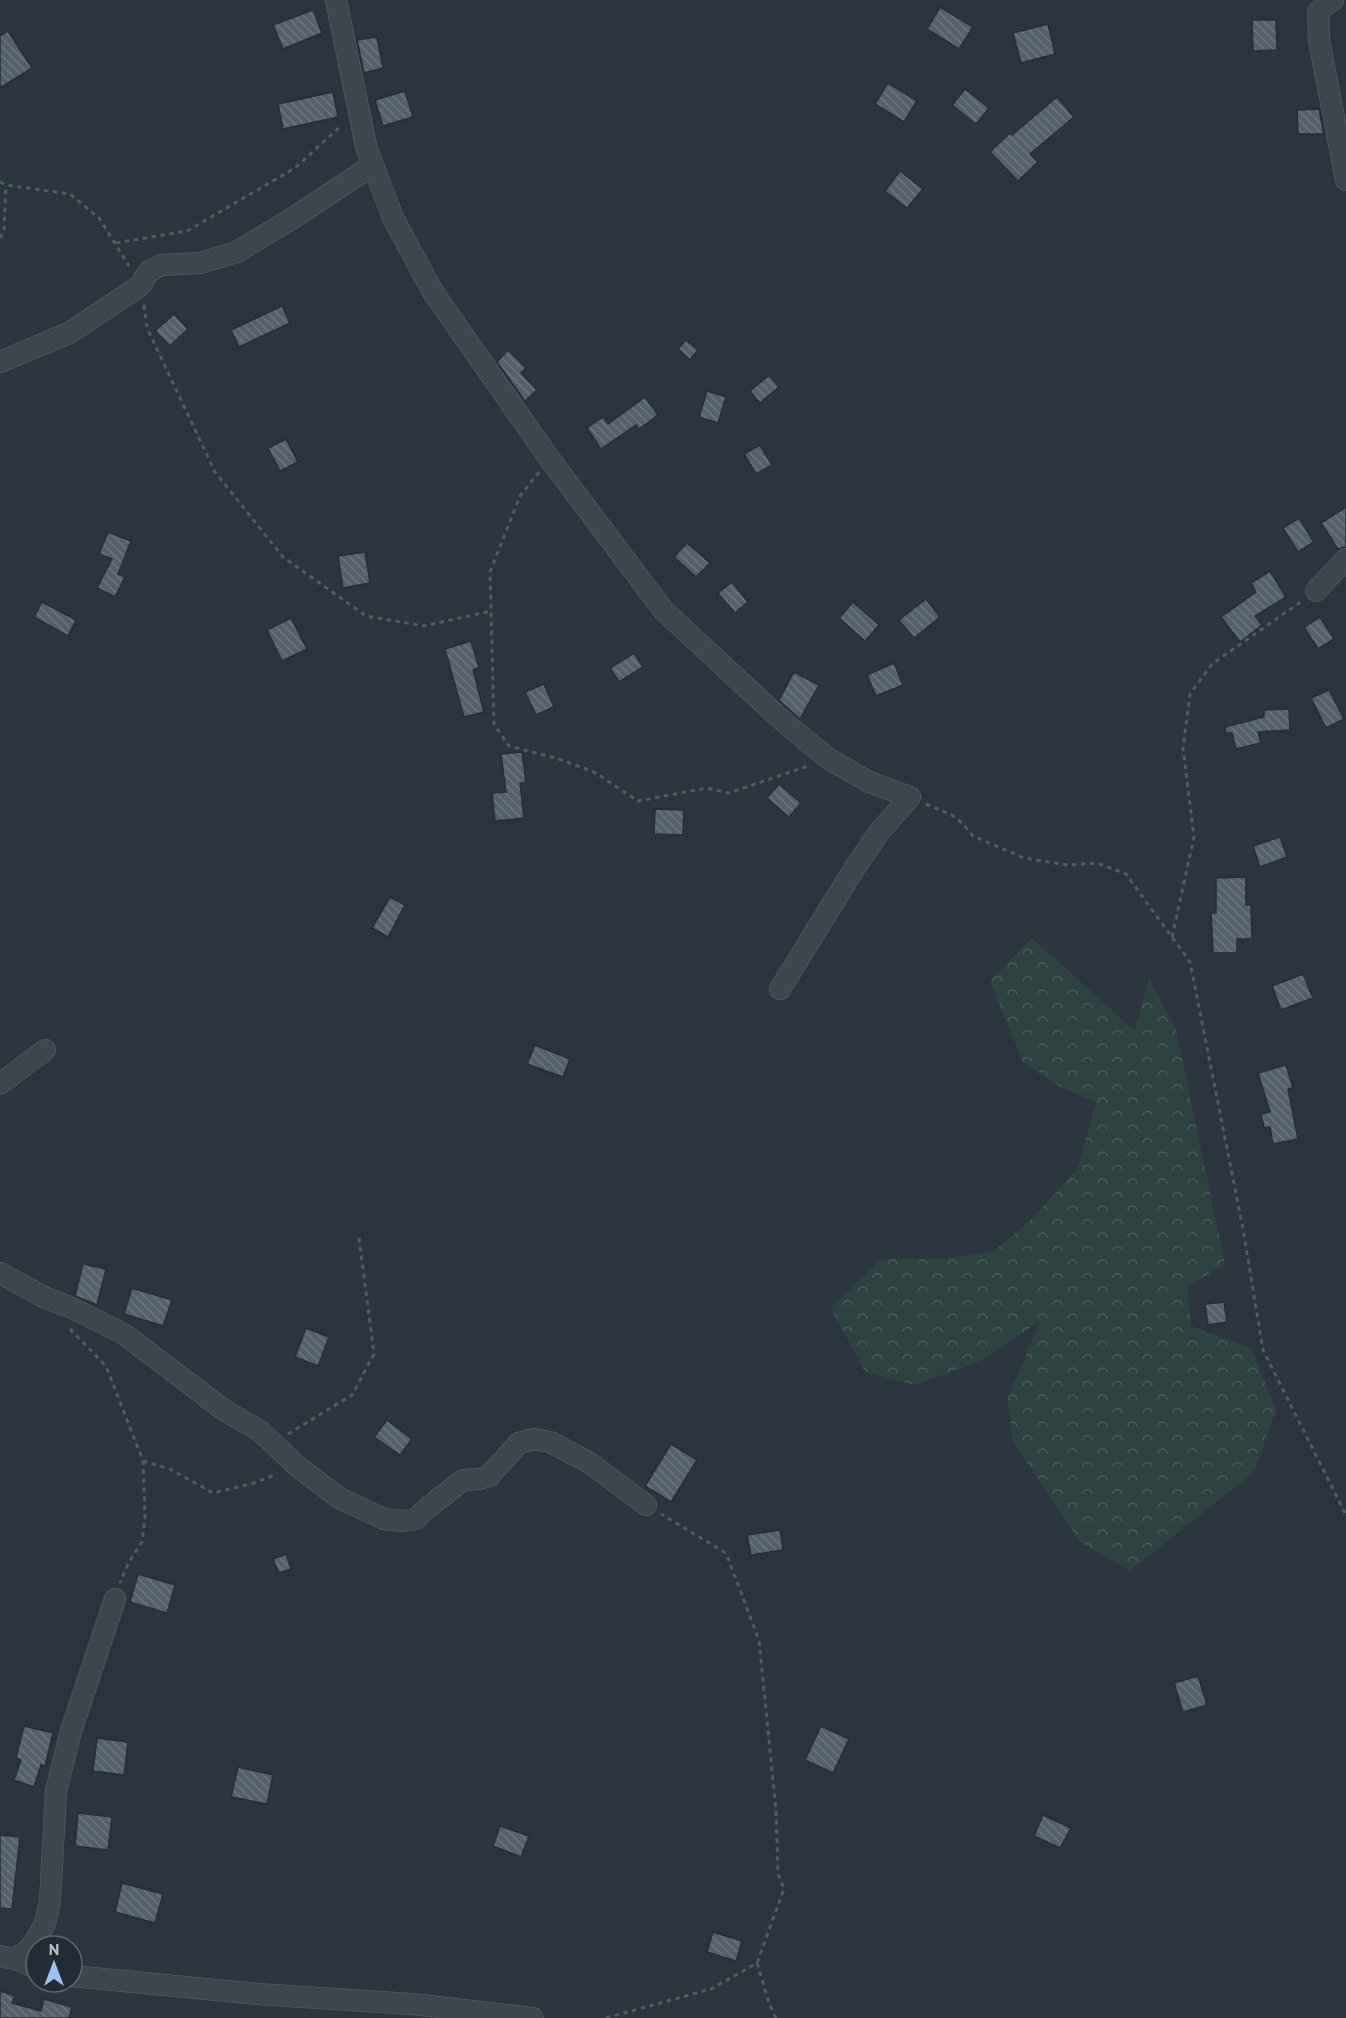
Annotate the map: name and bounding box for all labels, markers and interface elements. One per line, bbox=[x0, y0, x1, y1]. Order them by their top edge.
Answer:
north arrow bbox=[24, 1934, 84, 1994]
text: N bbox=[49, 1939, 59, 1959]

